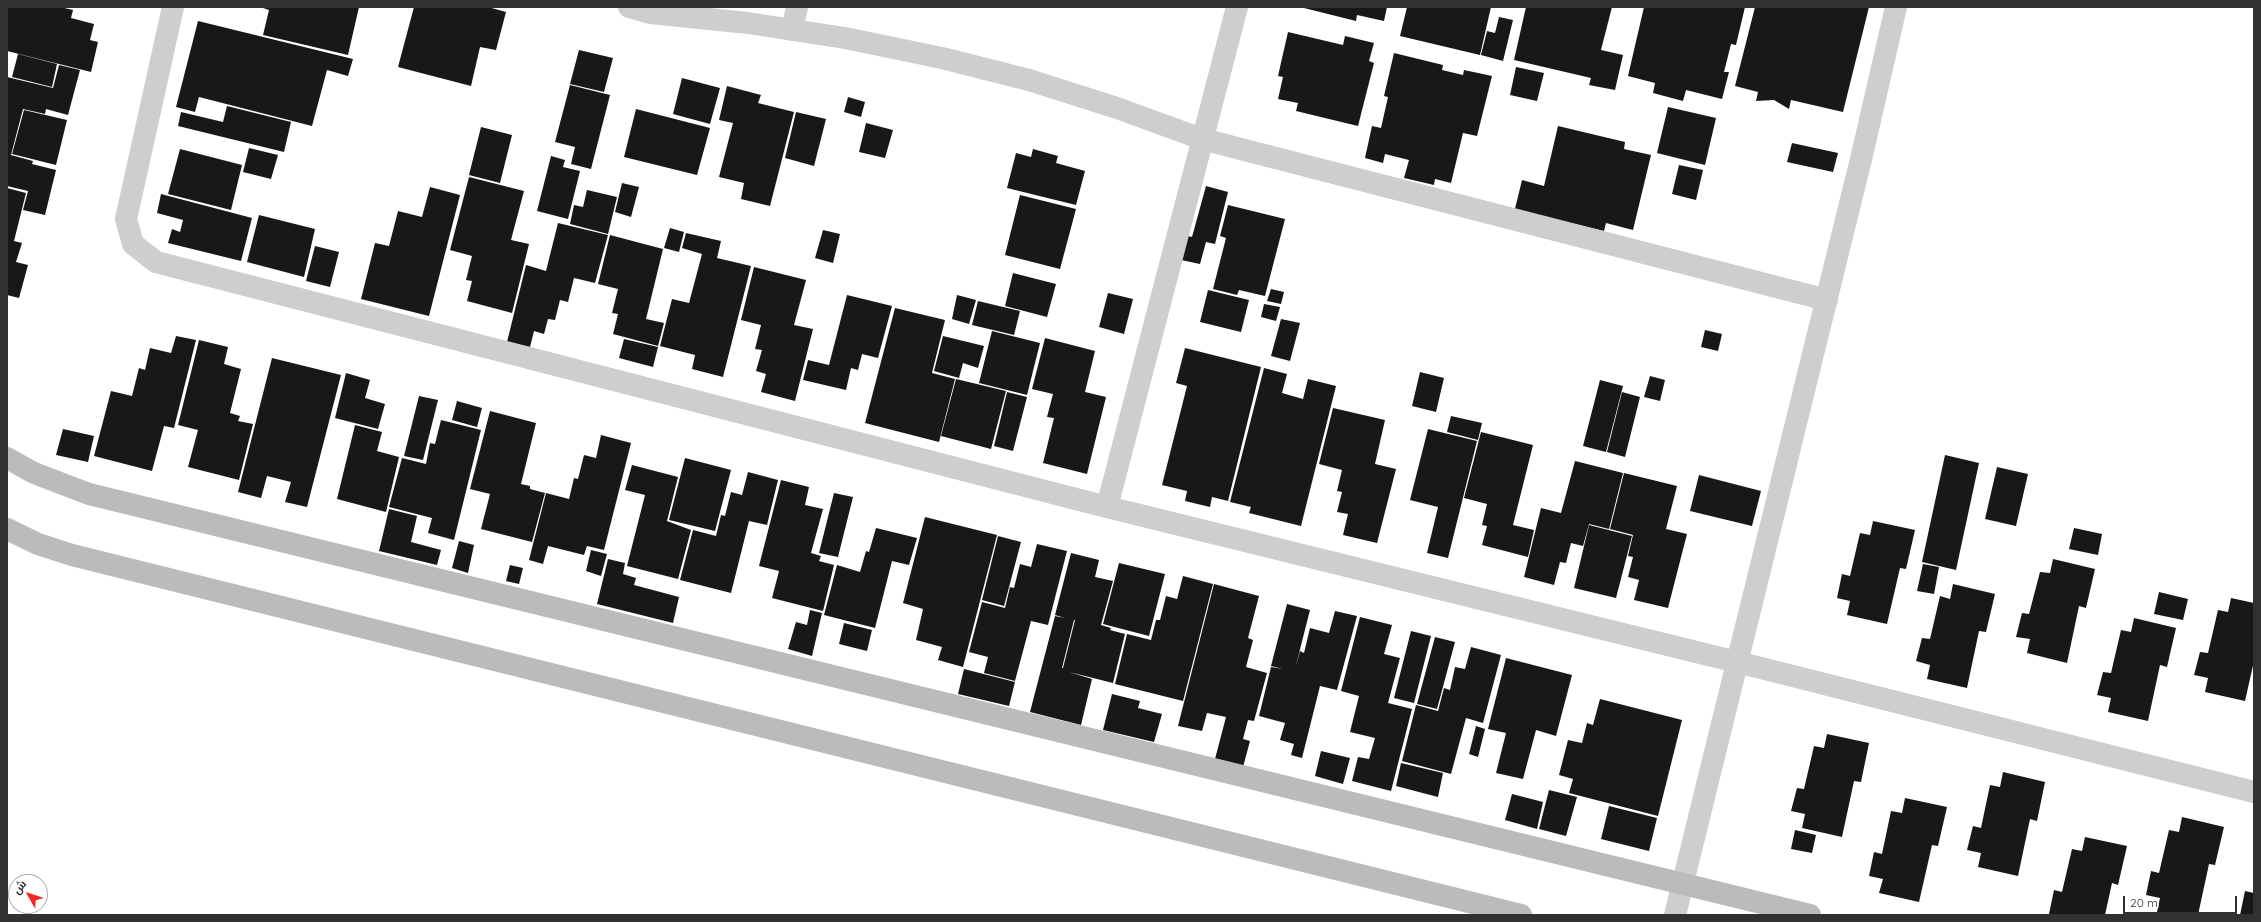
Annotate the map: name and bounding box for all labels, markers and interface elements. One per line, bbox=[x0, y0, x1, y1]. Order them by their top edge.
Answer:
north arrow bbox=[8, 874, 48, 914]
text: ش bbox=[10, 877, 29, 897]
scale bar bbox=[2125, 888, 2239, 914]
text: 20 m bbox=[2130, 895, 2158, 910]

